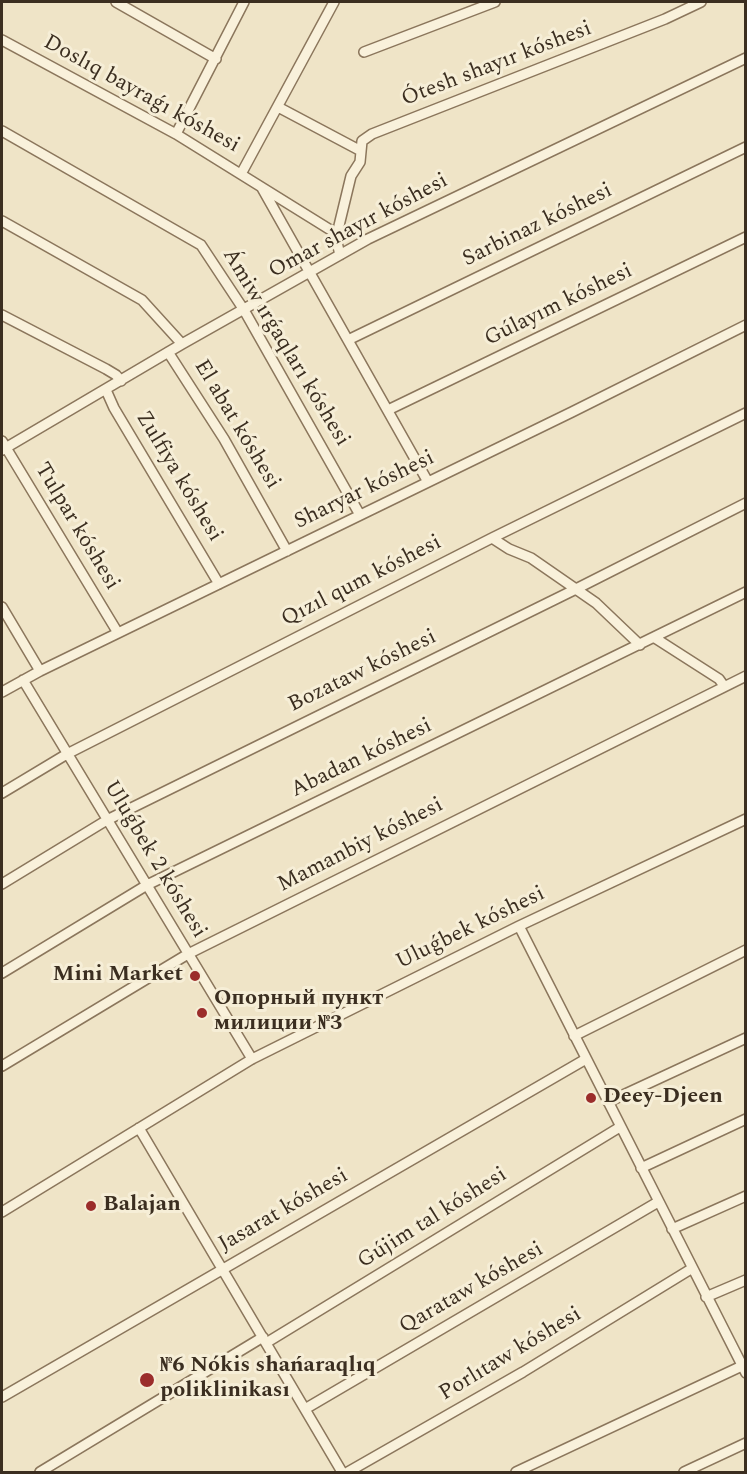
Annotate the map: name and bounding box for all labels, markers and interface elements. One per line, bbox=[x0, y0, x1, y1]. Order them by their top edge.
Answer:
street label: Ótesh shayır kóshesi bbox=[398, 17, 596, 113]
street label: Doslıq bayraǵı kóshesi bbox=[38, 30, 244, 160]
street label: Omar shayır kóshesi bbox=[265, 169, 453, 285]
street label: Sarbinaz kóshesi bbox=[459, 178, 617, 274]
street label: Ámiw ırǵaqları kóshesi bbox=[215, 244, 355, 452]
street label: Gúlayım kóshesi bbox=[481, 259, 637, 353]
street label: El abat kóshesi bbox=[187, 355, 285, 495]
street label: Zulfiya kóshesi bbox=[129, 407, 227, 547]
street label: Sharyar kóshesi bbox=[291, 446, 439, 536]
street label: Tulpar kóshesi bbox=[28, 458, 124, 596]
street label: Qızıl qum kóshesi bbox=[278, 530, 446, 634]
street label: Bozataw kóshesi bbox=[285, 625, 441, 719]
street label: Abadan kóshesi bbox=[287, 713, 437, 805]
street label: Uluǵbek 2 kóshesi bbox=[97, 777, 211, 943]
street label: Mamanbiy kóshesi bbox=[274, 793, 448, 899]
street label: Uluǵbek kóshesi bbox=[392, 882, 550, 976]
place label: Mini Market bbox=[53, 963, 183, 989]
marker: Mini Market bbox=[188, 969, 202, 983]
place label: Опорный пункт милиции №3 bbox=[214, 987, 383, 1038]
marker: Опорный пункт милиции №3 bbox=[195, 1006, 209, 1020]
place label: Deey-Djeen bbox=[603, 1085, 723, 1111]
marker: Deey-Djeen bbox=[584, 1091, 598, 1105]
street label: Jasarat kóshesi bbox=[215, 1163, 353, 1259]
street label: Gújim tal kóshesi bbox=[354, 1163, 512, 1275]
place label: Balajan bbox=[103, 1193, 181, 1219]
marker: Balajan bbox=[84, 1199, 98, 1213]
street label: Qarataw kóshesi bbox=[395, 1237, 549, 1341]
street label: Porlıtaw kóshesi bbox=[435, 1302, 587, 1408]
place label: №6 Nókis shańaraqlıq poliklinikası bbox=[160, 1354, 376, 1406]
marker: №6 Nókis shańaraqlıq poliklinikası bbox=[138, 1371, 156, 1389]

